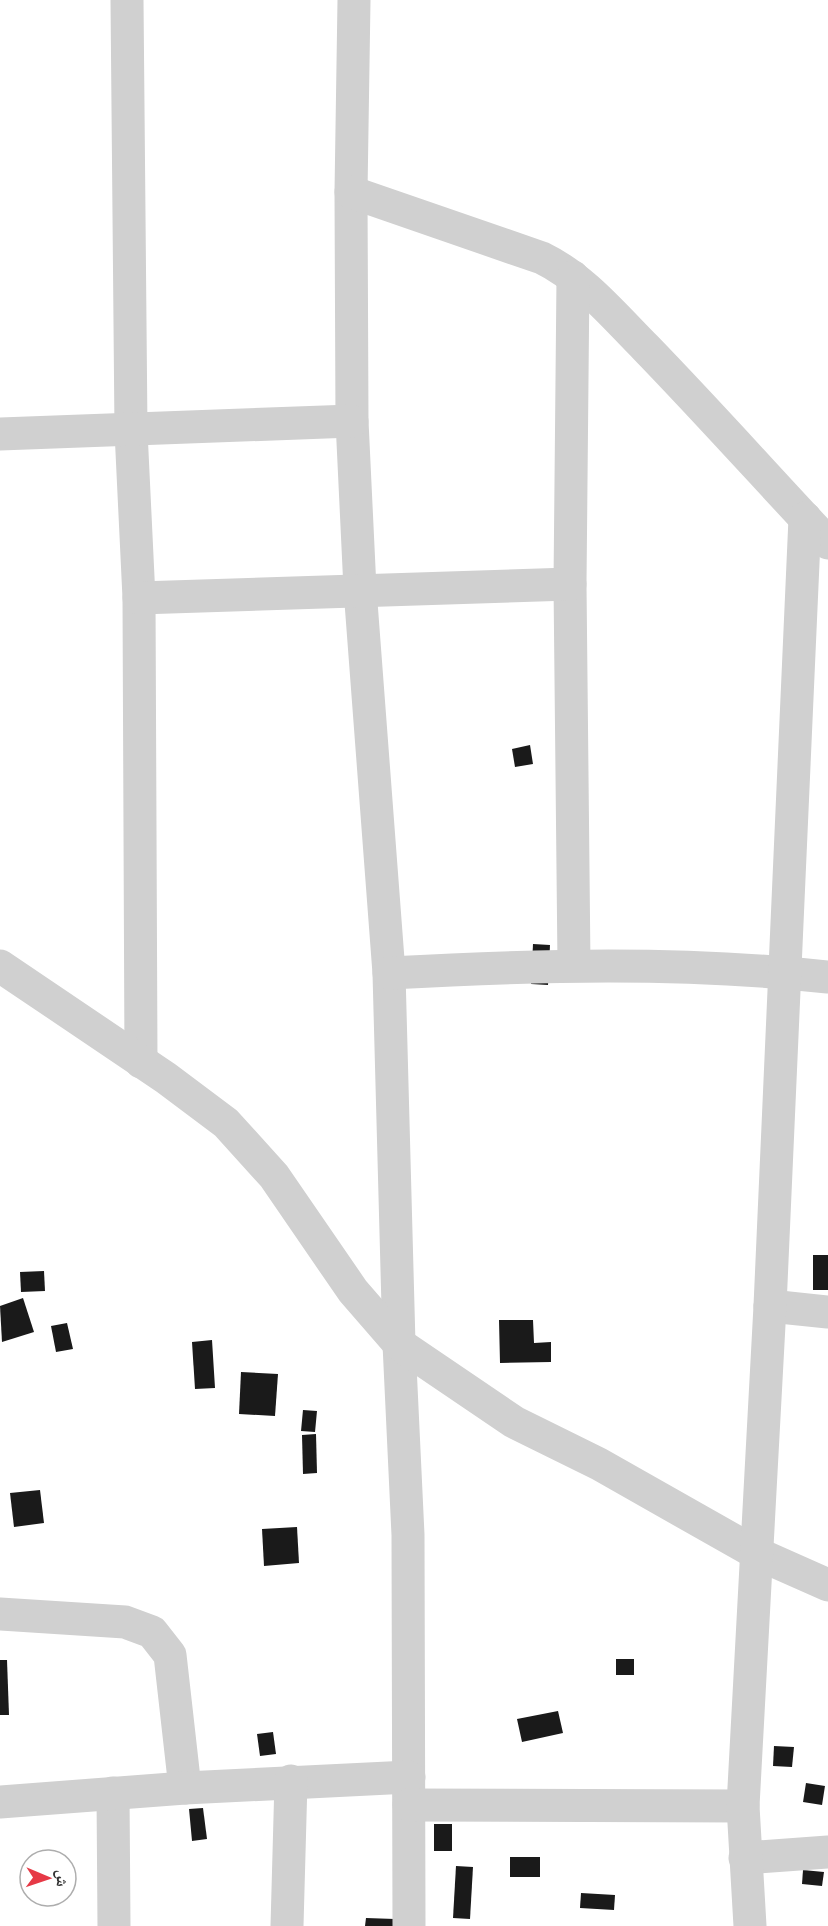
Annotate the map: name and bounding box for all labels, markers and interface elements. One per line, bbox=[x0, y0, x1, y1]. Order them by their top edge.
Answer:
north arrow bbox=[18, 1848, 78, 1908]
text: ش bbox=[51, 1870, 74, 1887]

